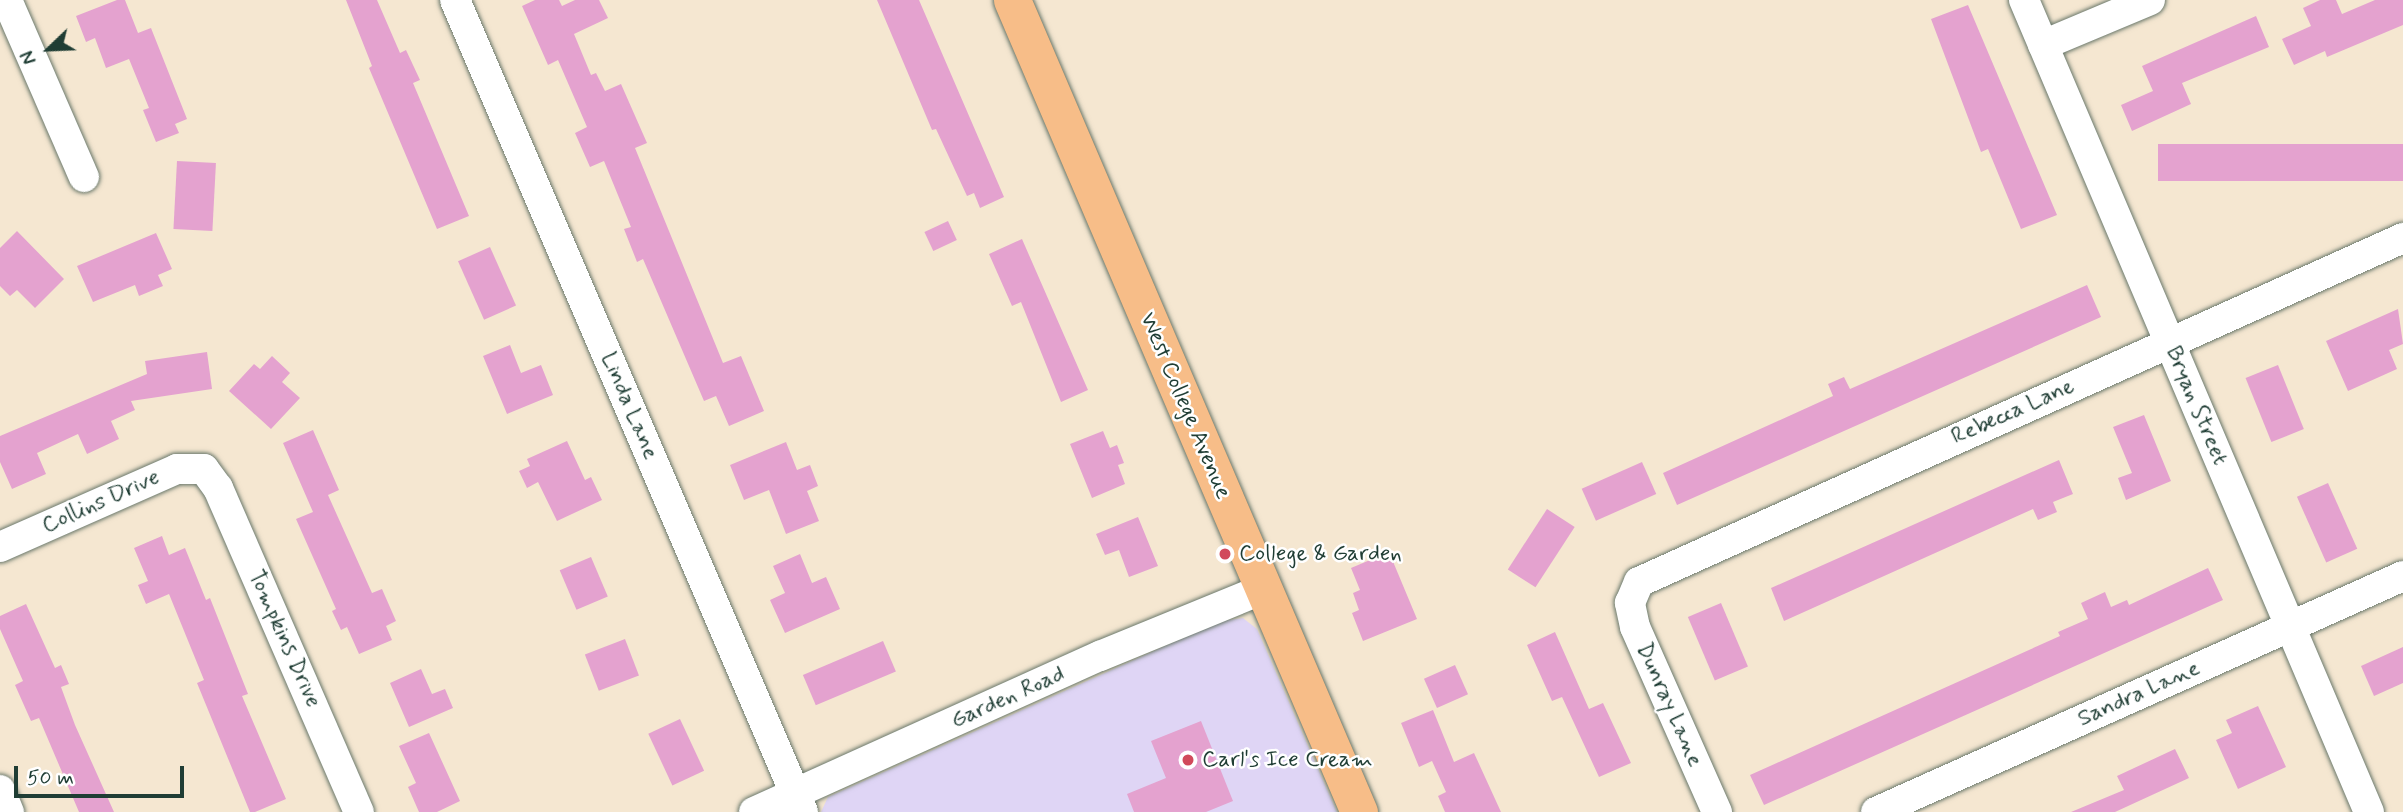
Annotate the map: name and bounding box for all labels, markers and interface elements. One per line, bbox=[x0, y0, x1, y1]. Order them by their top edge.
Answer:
north arrow bbox=[14, 14, 84, 84]
text: N bbox=[15, 47, 43, 68]
street label: West College Avenue bbox=[1133, 309, 1237, 503]
street label: Bryan Street bbox=[2158, 341, 2234, 471]
street label: Linda Lane bbox=[595, 349, 663, 463]
street label: Rebecca Lane bbox=[1947, 373, 2079, 451]
street label: Collins Drive bbox=[39, 464, 163, 540]
place label: College & Garden bbox=[1239, 540, 1402, 568]
marker: College & Garden bbox=[1217, 546, 1233, 562]
street label: Tompkins Drive bbox=[241, 566, 327, 712]
street label: Dunray Lane bbox=[1630, 641, 1708, 769]
street label: Sandra Lane bbox=[2076, 656, 2202, 732]
street label: Garden Road bbox=[947, 661, 1069, 735]
place label: Carl's Ice Cream bbox=[1202, 746, 1376, 774]
scale bar bbox=[18, 752, 187, 796]
marker: Carl's Ice Cream bbox=[1180, 752, 1196, 768]
text: 50 m bbox=[27, 764, 74, 792]

